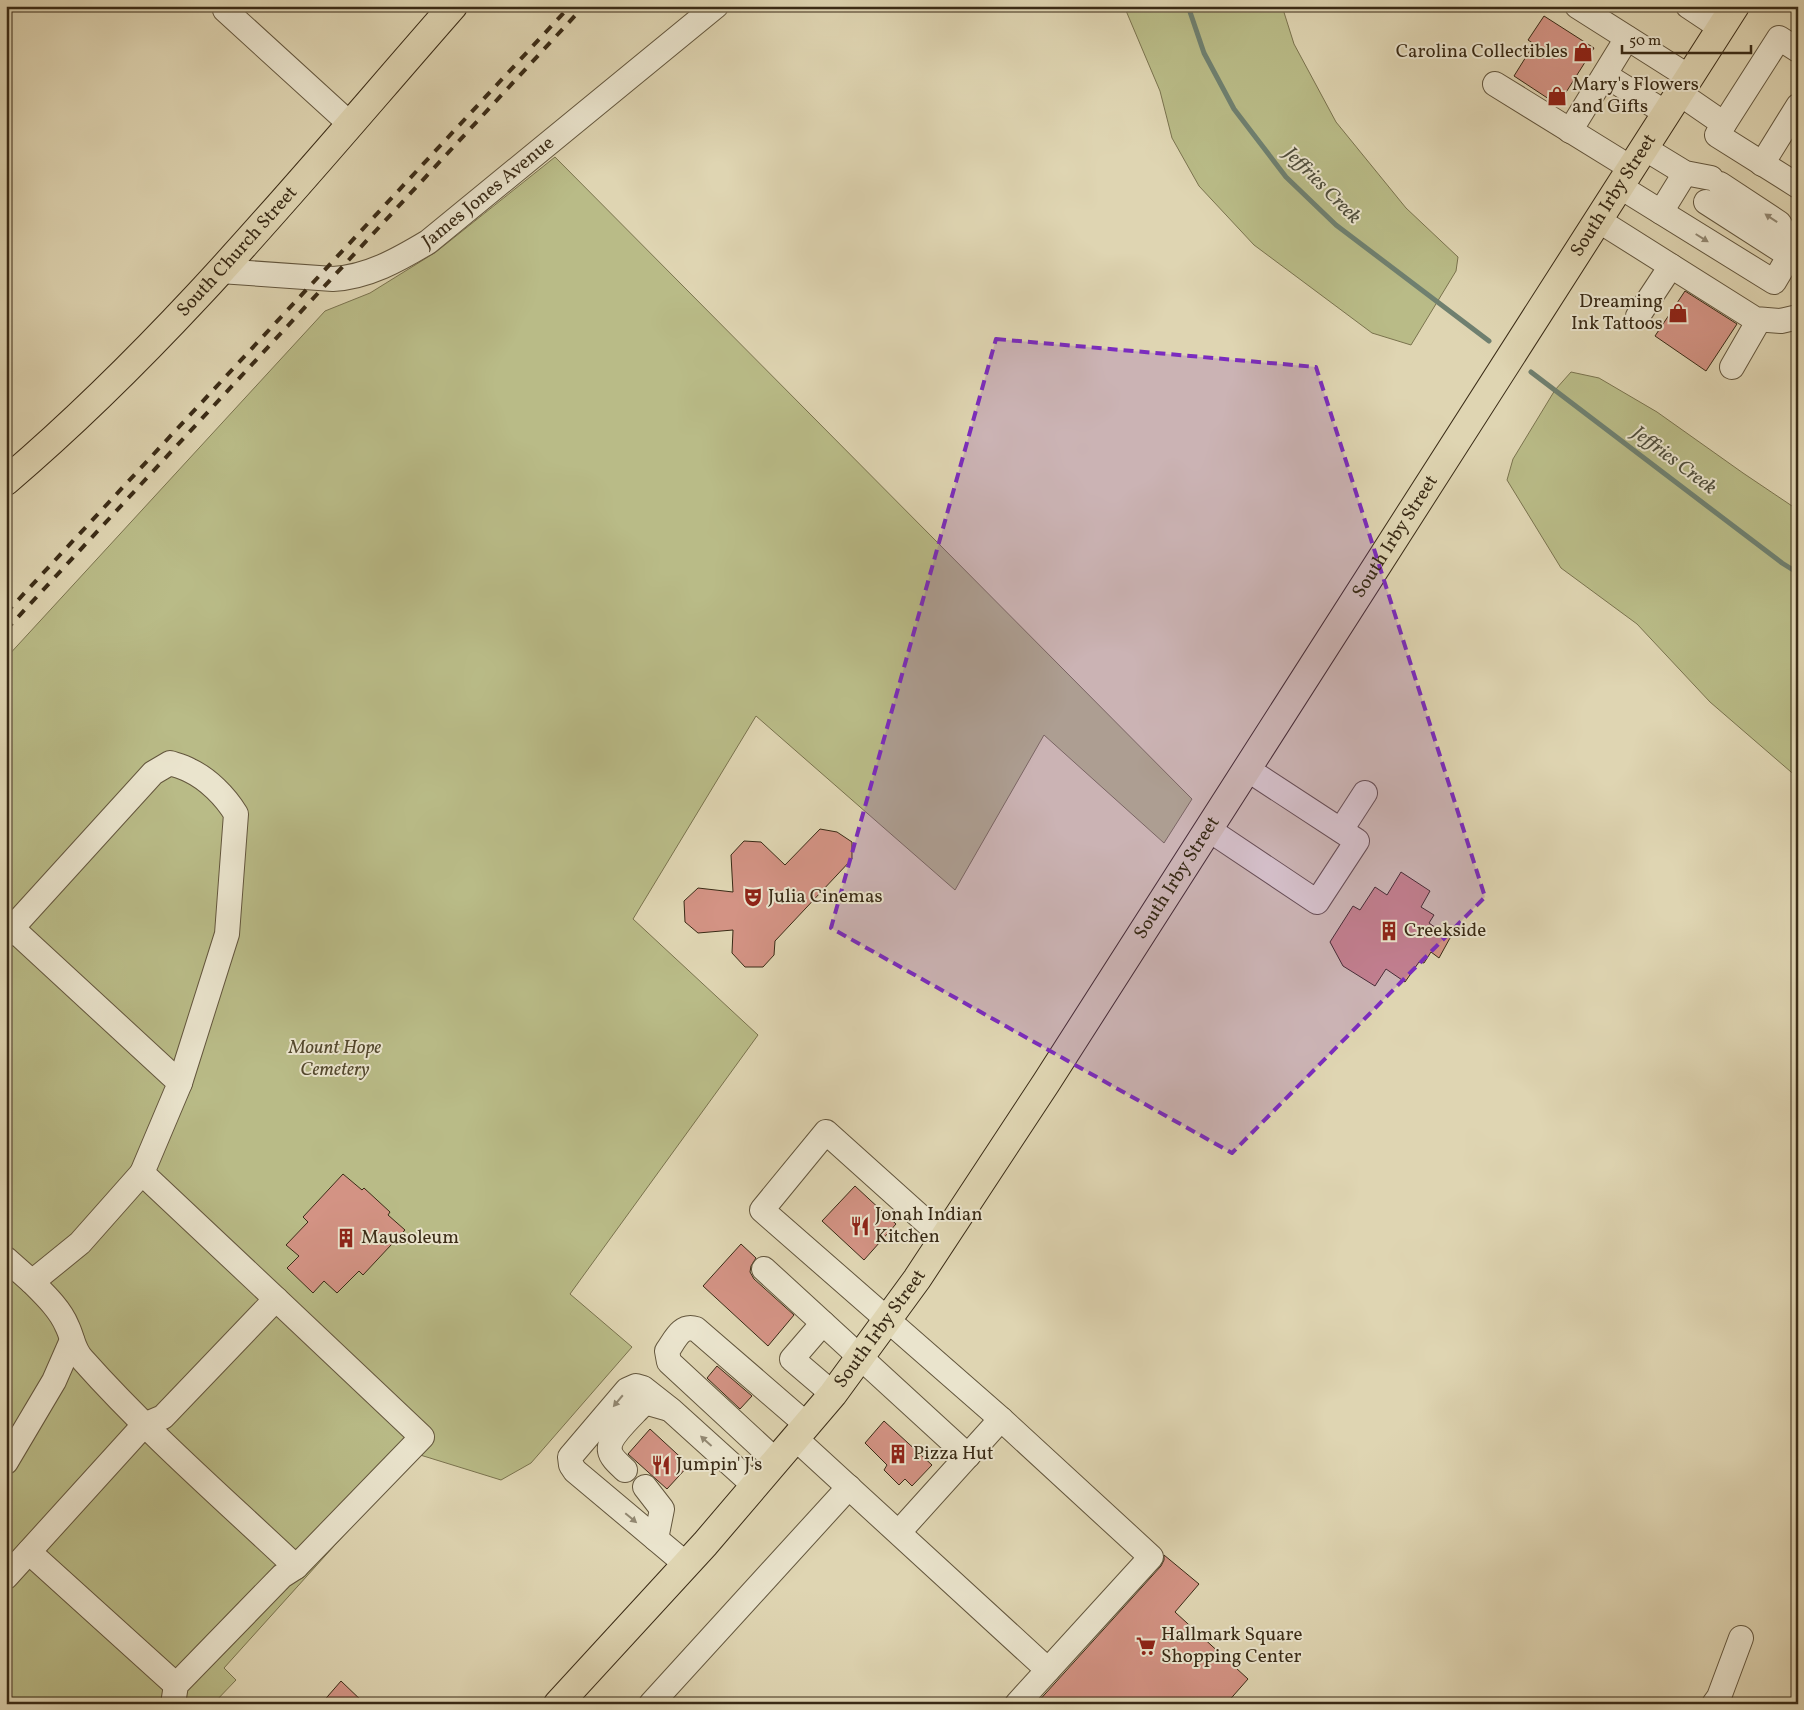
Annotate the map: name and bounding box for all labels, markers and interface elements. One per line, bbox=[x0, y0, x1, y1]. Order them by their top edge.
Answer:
scale bar bbox=[1622, 22, 1750, 54]
text: 50 m bbox=[1629, 31, 1661, 52]
place label: Carolina Collectibles bbox=[1396, 39, 1568, 65]
shop icon: Carolina Collectibles bbox=[1572, 41, 1594, 63]
place label: Mary's Flowers and Gifts bbox=[1572, 72, 1699, 120]
shop icon: Mary's Flowers and Gifts bbox=[1546, 85, 1568, 107]
street label: South Irby Street bbox=[1565, 129, 1663, 262]
street label: James Jones Avenue bbox=[417, 131, 560, 255]
water label: Jeffries Creek bbox=[1276, 140, 1367, 231]
street label: South Church Street bbox=[171, 180, 304, 323]
one-way arrow bbox=[1765, 213, 1778, 223]
one-way arrow bbox=[1696, 233, 1709, 242]
place label: Dreaming Ink Tattoos bbox=[1571, 289, 1663, 337]
shop icon: Dreaming Ink Tattoos bbox=[1667, 302, 1689, 324]
water label: Jeffries Creek bbox=[1624, 419, 1722, 502]
street label: South Irby Street bbox=[1346, 470, 1445, 603]
street label: South Irby Street bbox=[1128, 811, 1226, 944]
place label: Julia Cinemas bbox=[768, 884, 883, 910]
theatre icon: Julia Cinemas bbox=[742, 886, 764, 908]
place label: Creekside bbox=[1404, 918, 1486, 944]
building icon: Creekside bbox=[1378, 920, 1400, 942]
park label: Mount Hope Cemetery bbox=[288, 1035, 381, 1083]
place label: Jonah Indian Kitchen bbox=[875, 1202, 983, 1250]
restaurant icon: Jonah Indian Kitchen bbox=[849, 1215, 871, 1237]
place label: Mausoleum bbox=[361, 1225, 459, 1251]
building icon: Mausoleum bbox=[335, 1227, 357, 1249]
street label: South Irby Street bbox=[828, 1264, 933, 1394]
one-way arrow bbox=[613, 1395, 624, 1407]
one-way arrow bbox=[699, 1436, 712, 1447]
place label: Pizza Hut bbox=[913, 1441, 994, 1467]
building icon: Pizza Hut bbox=[887, 1443, 909, 1465]
place label: Jumpin' J's bbox=[676, 1452, 763, 1478]
restaurant icon: Jumpin' J's bbox=[650, 1454, 672, 1476]
one-way arrow bbox=[625, 1513, 638, 1524]
place label: Hallmark Square Shopping Center bbox=[1161, 1622, 1303, 1670]
supermarket icon: Hallmark Square Shopping Center bbox=[1135, 1635, 1157, 1657]

